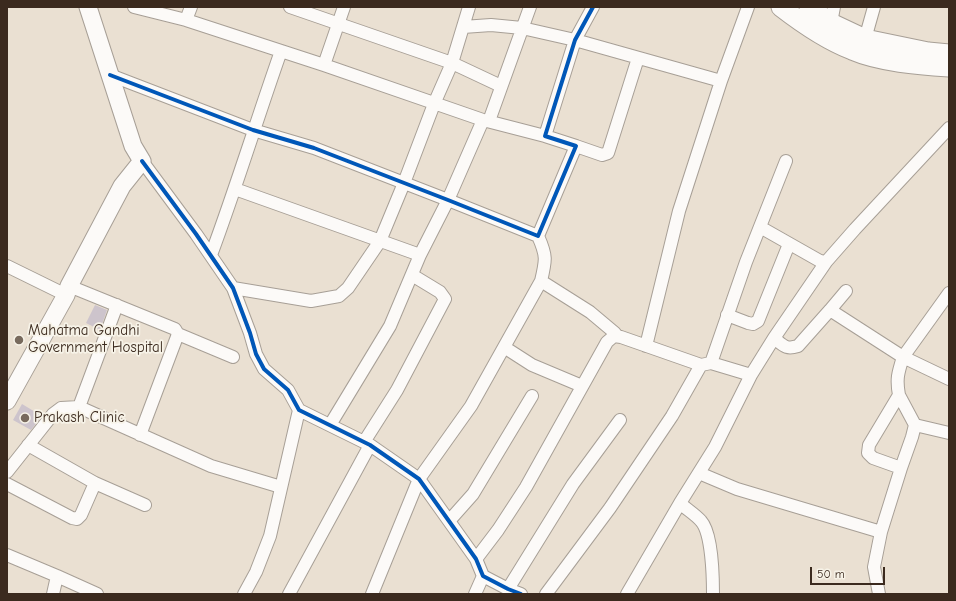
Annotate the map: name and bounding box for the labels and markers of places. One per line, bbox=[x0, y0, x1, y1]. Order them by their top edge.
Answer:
place label: Mahatma Gandhi Government Hospital bbox=[28, 322, 163, 357]
marker: Mahatma Gandhi Government Hospital bbox=[13, 334, 25, 346]
place label: Prakash Clinic bbox=[34, 409, 125, 427]
marker: Prakash Clinic bbox=[19, 412, 31, 424]

